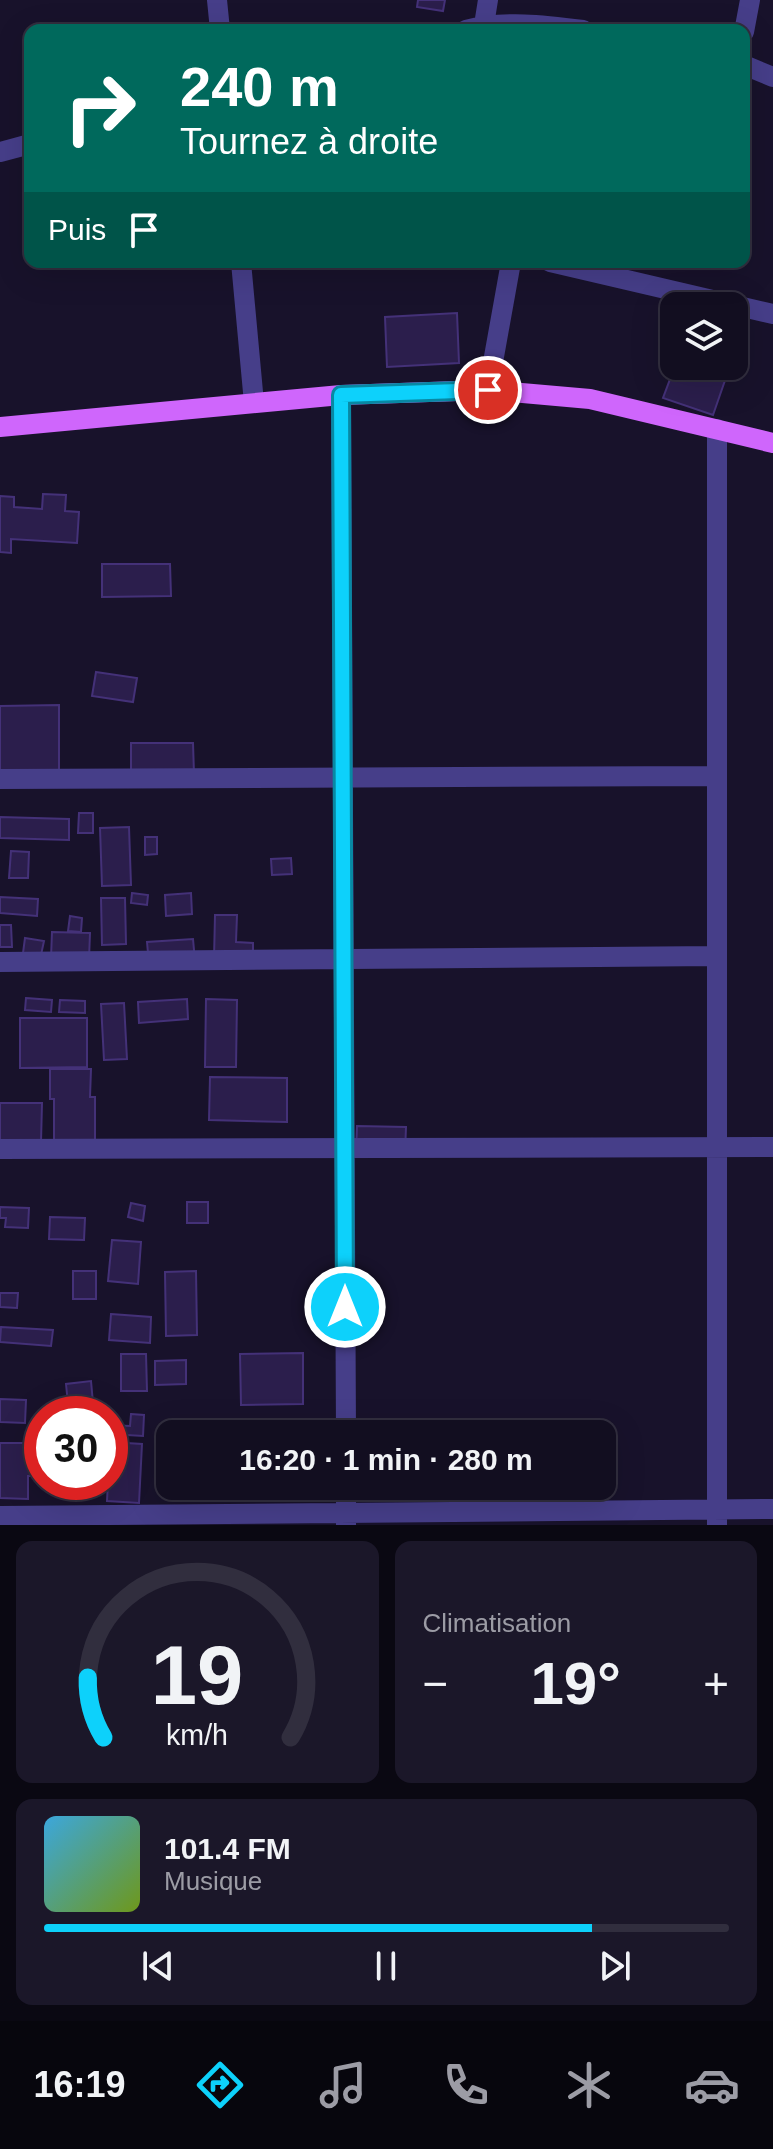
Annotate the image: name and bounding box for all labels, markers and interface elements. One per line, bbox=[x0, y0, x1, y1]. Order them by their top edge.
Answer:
text: 240 m bbox=[180, 55, 339, 118]
icon: right bbox=[48, 56, 152, 160]
text: Tournez à droite bbox=[180, 121, 438, 162]
icon: arrive bbox=[122, 208, 166, 252]
text: Puis bbox=[48, 213, 106, 246]
map controls bbox=[660, 292, 748, 380]
button: layers bbox=[660, 292, 748, 380]
pin bbox=[454, 356, 522, 424]
icon: arrive bbox=[466, 368, 510, 412]
position arrow bbox=[303, 1265, 387, 1349]
speed limit sign: 30 bbox=[24, 1396, 128, 1500]
text: 16:20 · 1 min · 280 m bbox=[239, 1443, 533, 1476]
text: Climatisation bbox=[423, 1608, 571, 1638]
text: 19 bbox=[151, 1629, 244, 1722]
text: 19° bbox=[530, 1650, 621, 1717]
text: − bbox=[423, 1659, 448, 1708]
text: + bbox=[703, 1659, 729, 1708]
text: km/h bbox=[166, 1719, 228, 1751]
text: 101.4 FM bbox=[164, 1832, 291, 1865]
text: Musique bbox=[164, 1866, 262, 1896]
icon: previous bbox=[136, 1944, 180, 1988]
icon: pause bbox=[364, 1944, 408, 1988]
icon: next bbox=[593, 1944, 637, 1988]
icon: directions bbox=[192, 2057, 248, 2113]
icon: music bbox=[315, 2057, 371, 2113]
icon: phone bbox=[438, 2057, 494, 2113]
icon: climate bbox=[561, 2057, 617, 2113]
icon: car bbox=[684, 2057, 740, 2113]
text: 16:19 bbox=[33, 2064, 125, 2105]

